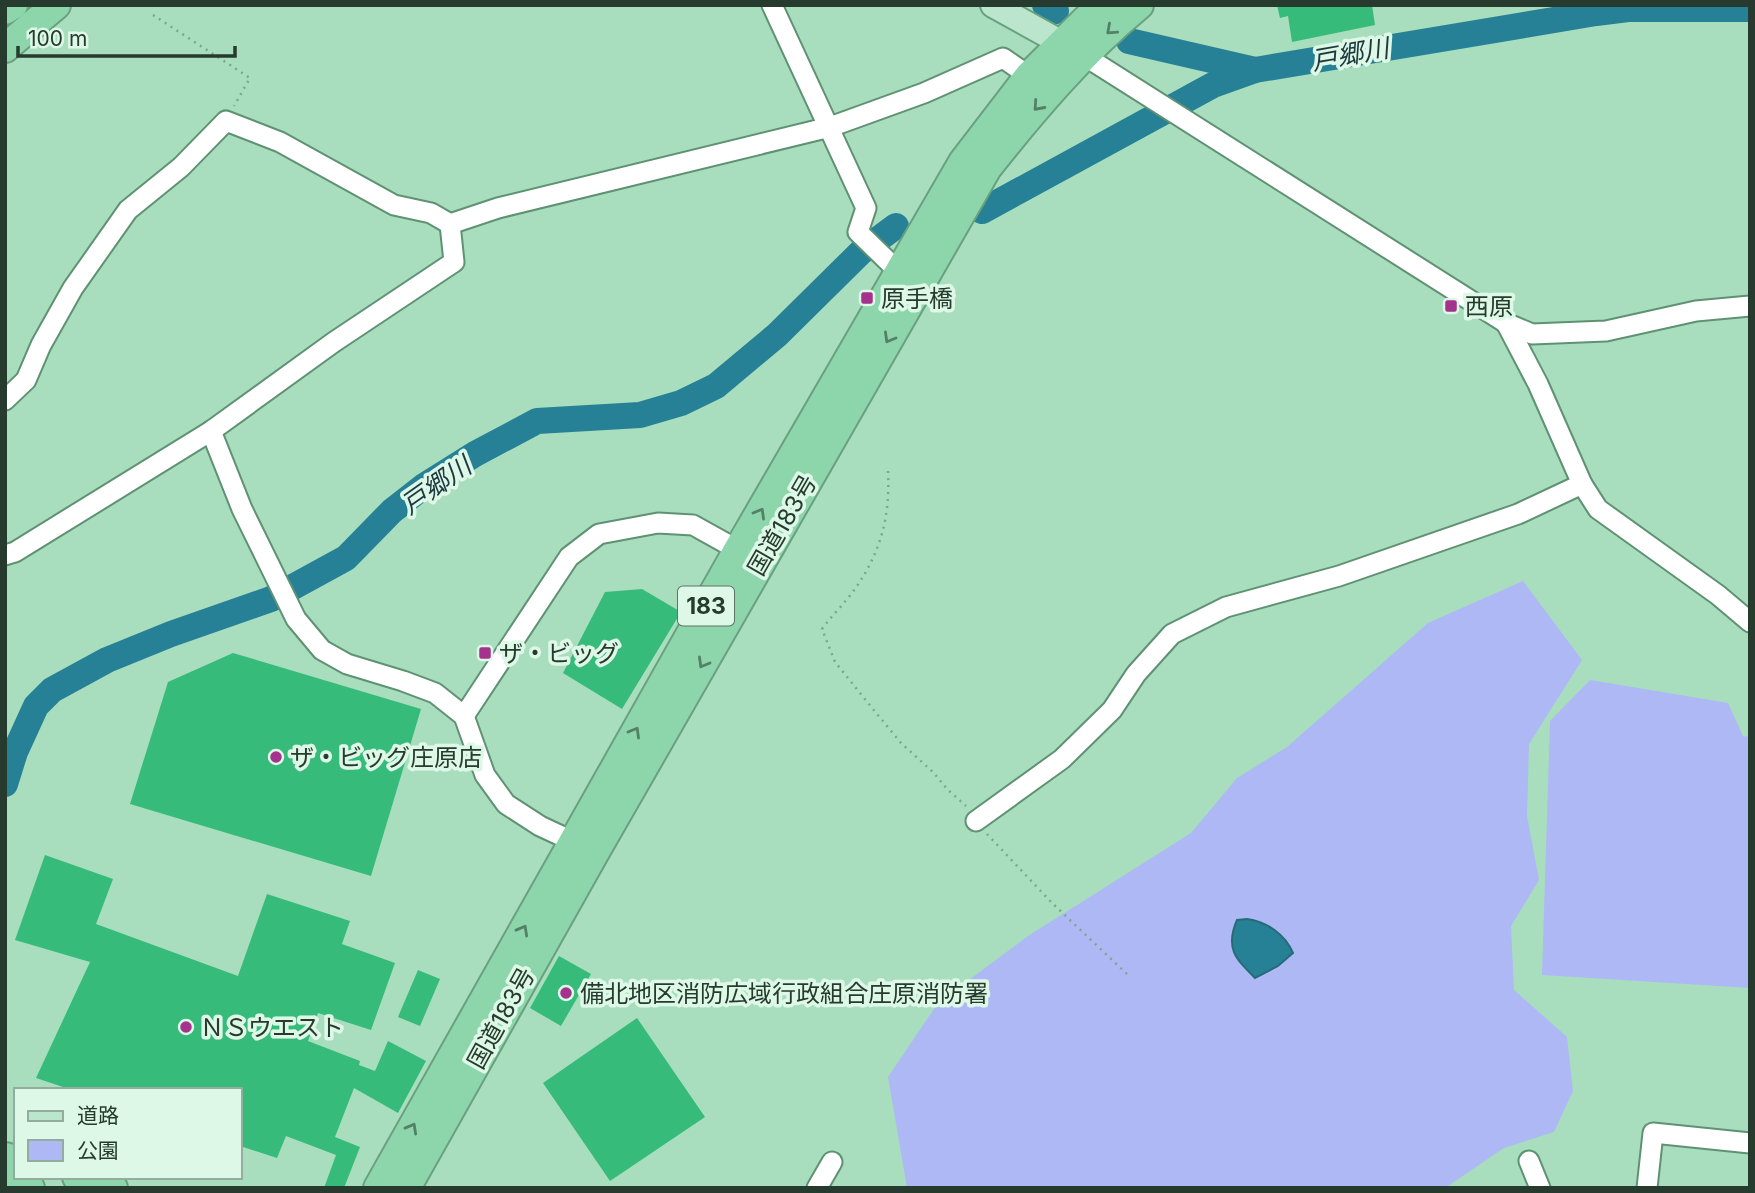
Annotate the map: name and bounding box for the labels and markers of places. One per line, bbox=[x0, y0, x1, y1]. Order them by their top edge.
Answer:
place label: 原手橋 bbox=[881, 284, 953, 313]
marker: 原手橋 bbox=[859, 290, 875, 306]
place label: 西原 bbox=[1465, 292, 1513, 321]
marker: 西原 bbox=[1443, 298, 1459, 314]
place label: ザ・ビッグ bbox=[499, 639, 619, 668]
marker: ザ・ビッグ bbox=[477, 645, 493, 661]
place label: ザ・ビッグ庄原店 bbox=[290, 743, 482, 772]
marker: ザ・ビッグ庄原店 bbox=[268, 749, 284, 765]
place label: 備北地区消防広域行政組合庄原消防署 bbox=[580, 979, 988, 1008]
marker: 備北地区消防広域行政組合庄原消防署 bbox=[558, 985, 574, 1001]
place label: ＮＳウエスト bbox=[200, 1013, 344, 1042]
marker: ＮＳウエスト bbox=[178, 1019, 194, 1035]

